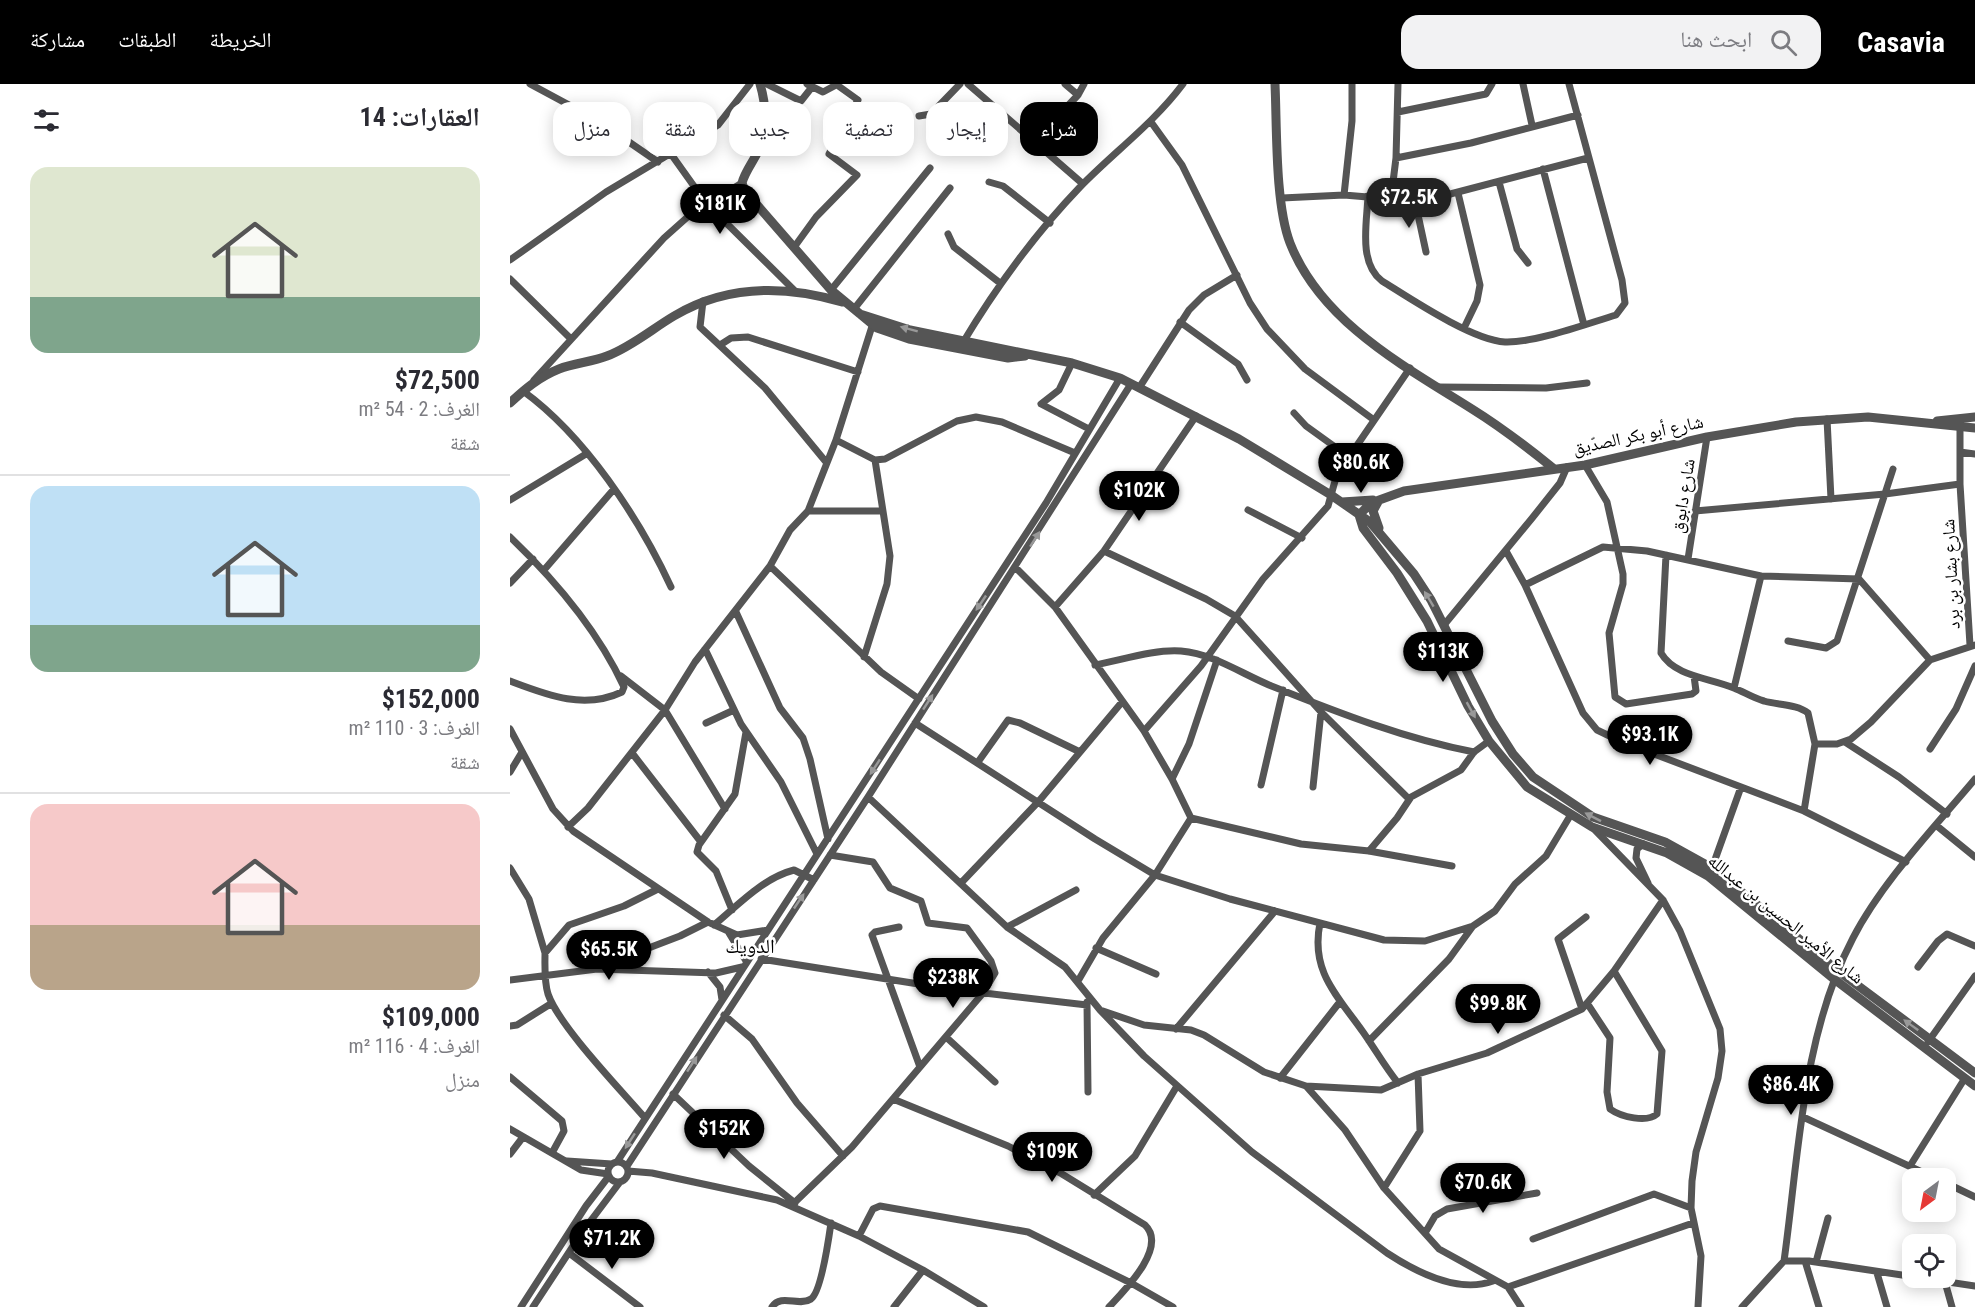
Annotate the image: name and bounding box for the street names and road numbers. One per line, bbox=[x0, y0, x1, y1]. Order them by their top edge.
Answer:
street label: شارع أبو بكر الصدّيق bbox=[1571, 410, 1705, 460]
street label: شارع دابوق bbox=[1666, 457, 1700, 535]
street label: شارع بشار بن برد bbox=[1937, 518, 1965, 630]
street label: شارع الأمير الحسين بن عبدالله bbox=[1704, 849, 1868, 989]

